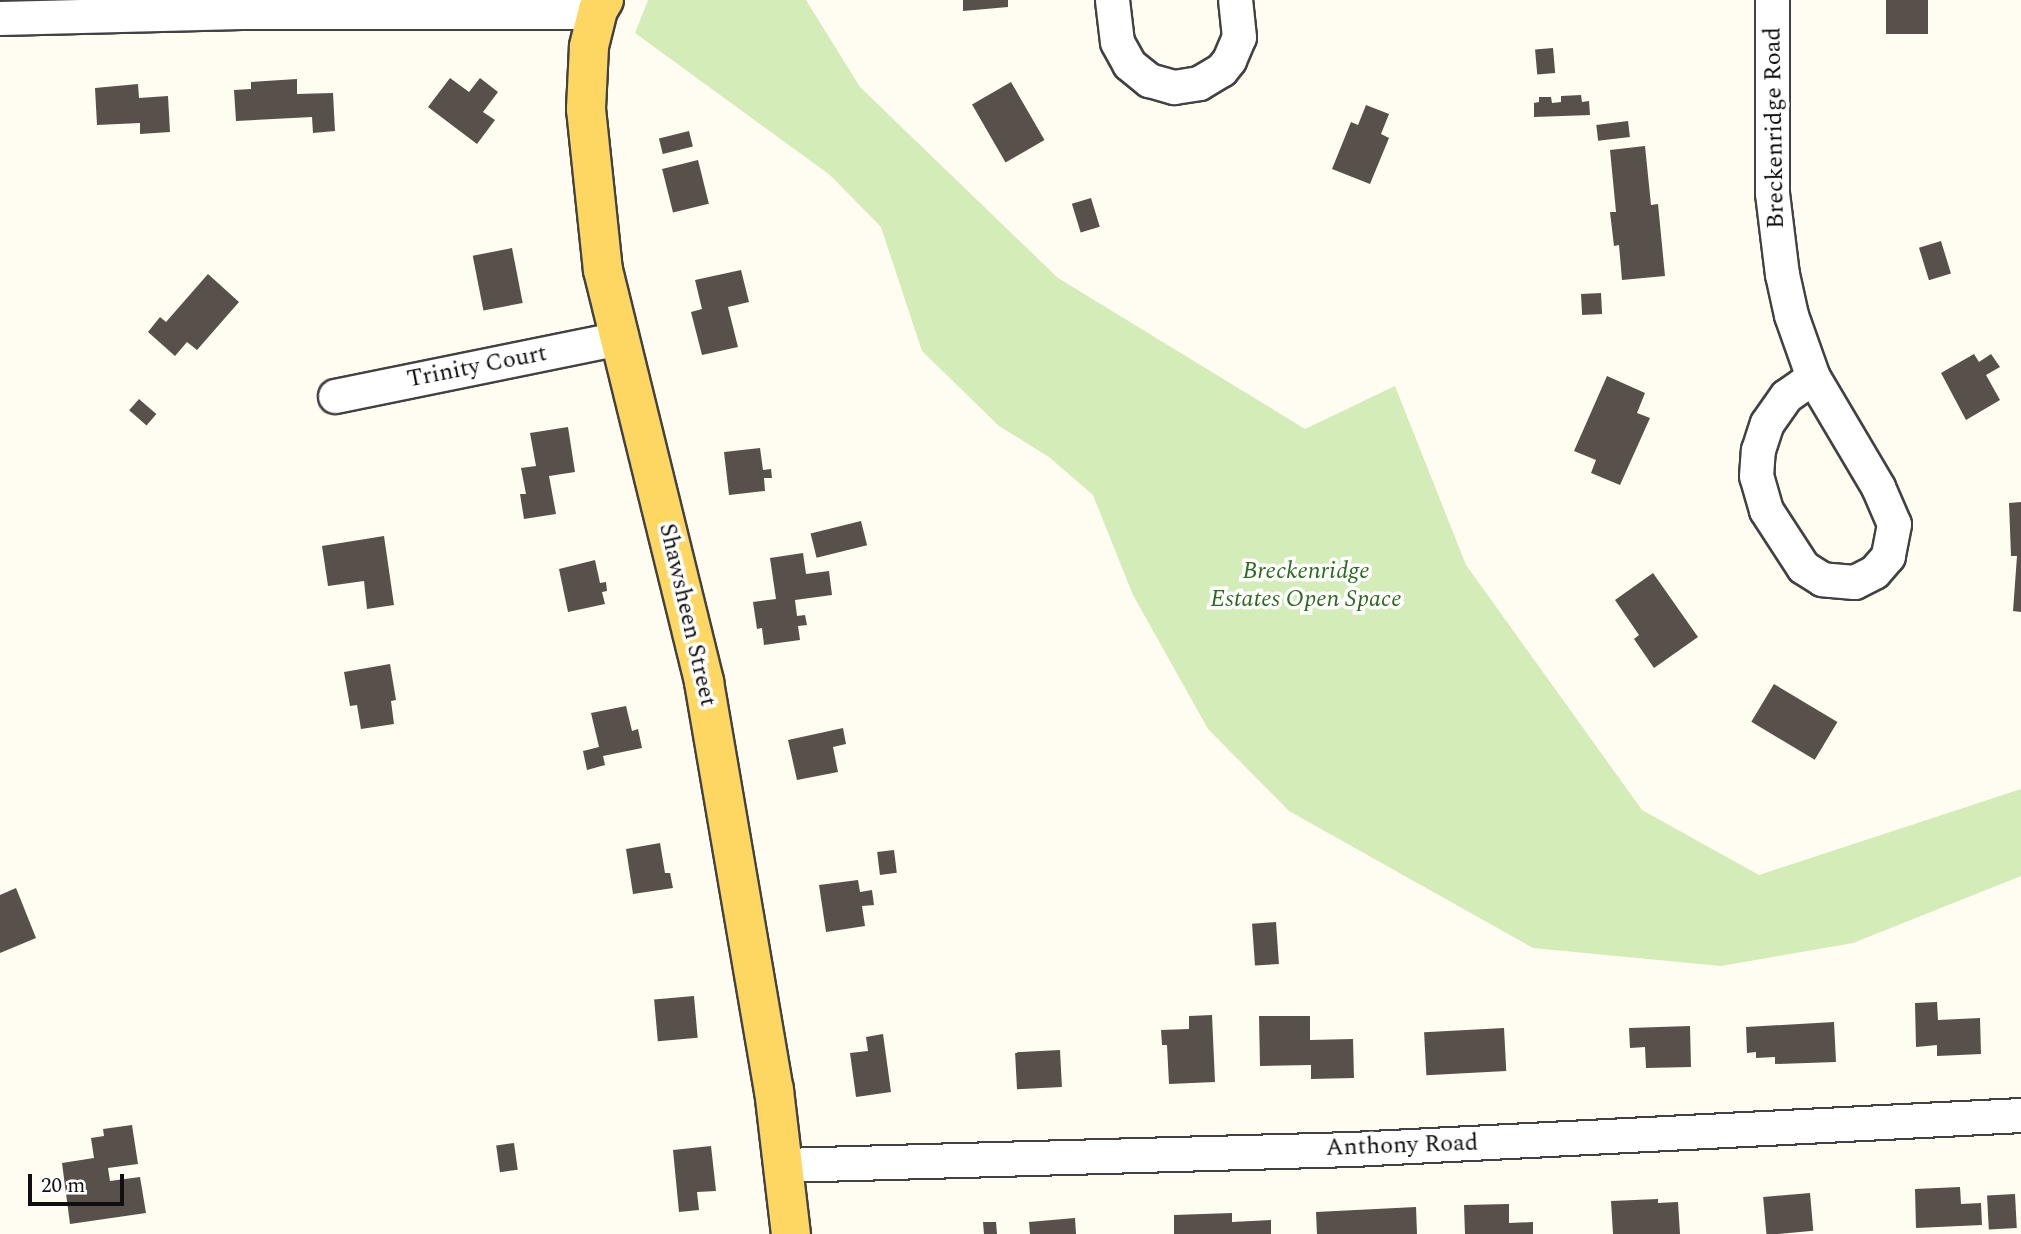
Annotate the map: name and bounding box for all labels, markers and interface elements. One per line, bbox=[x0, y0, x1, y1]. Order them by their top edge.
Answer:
street label: Breckenridge Road bbox=[1759, 27, 1791, 229]
street label: Trinity Court bbox=[405, 339, 549, 395]
street label: Shawsheen Street bbox=[652, 521, 722, 709]
park label: Breckenridge Estates Open Space bbox=[1210, 558, 1402, 614]
street label: Anthony Road bbox=[1325, 1129, 1479, 1163]
scale bar bbox=[32, 1160, 128, 1204]
text: 20 m bbox=[41, 1170, 85, 1202]

